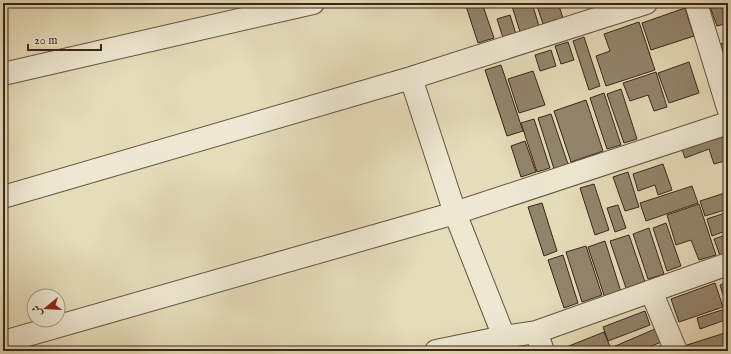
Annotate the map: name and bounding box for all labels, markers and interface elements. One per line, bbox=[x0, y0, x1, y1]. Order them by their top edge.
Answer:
scale bar bbox=[28, 26, 101, 52]
text: 20 m bbox=[34, 33, 57, 48]
north arrow bbox=[26, 288, 66, 328]
text: ش bbox=[29, 303, 46, 318]

